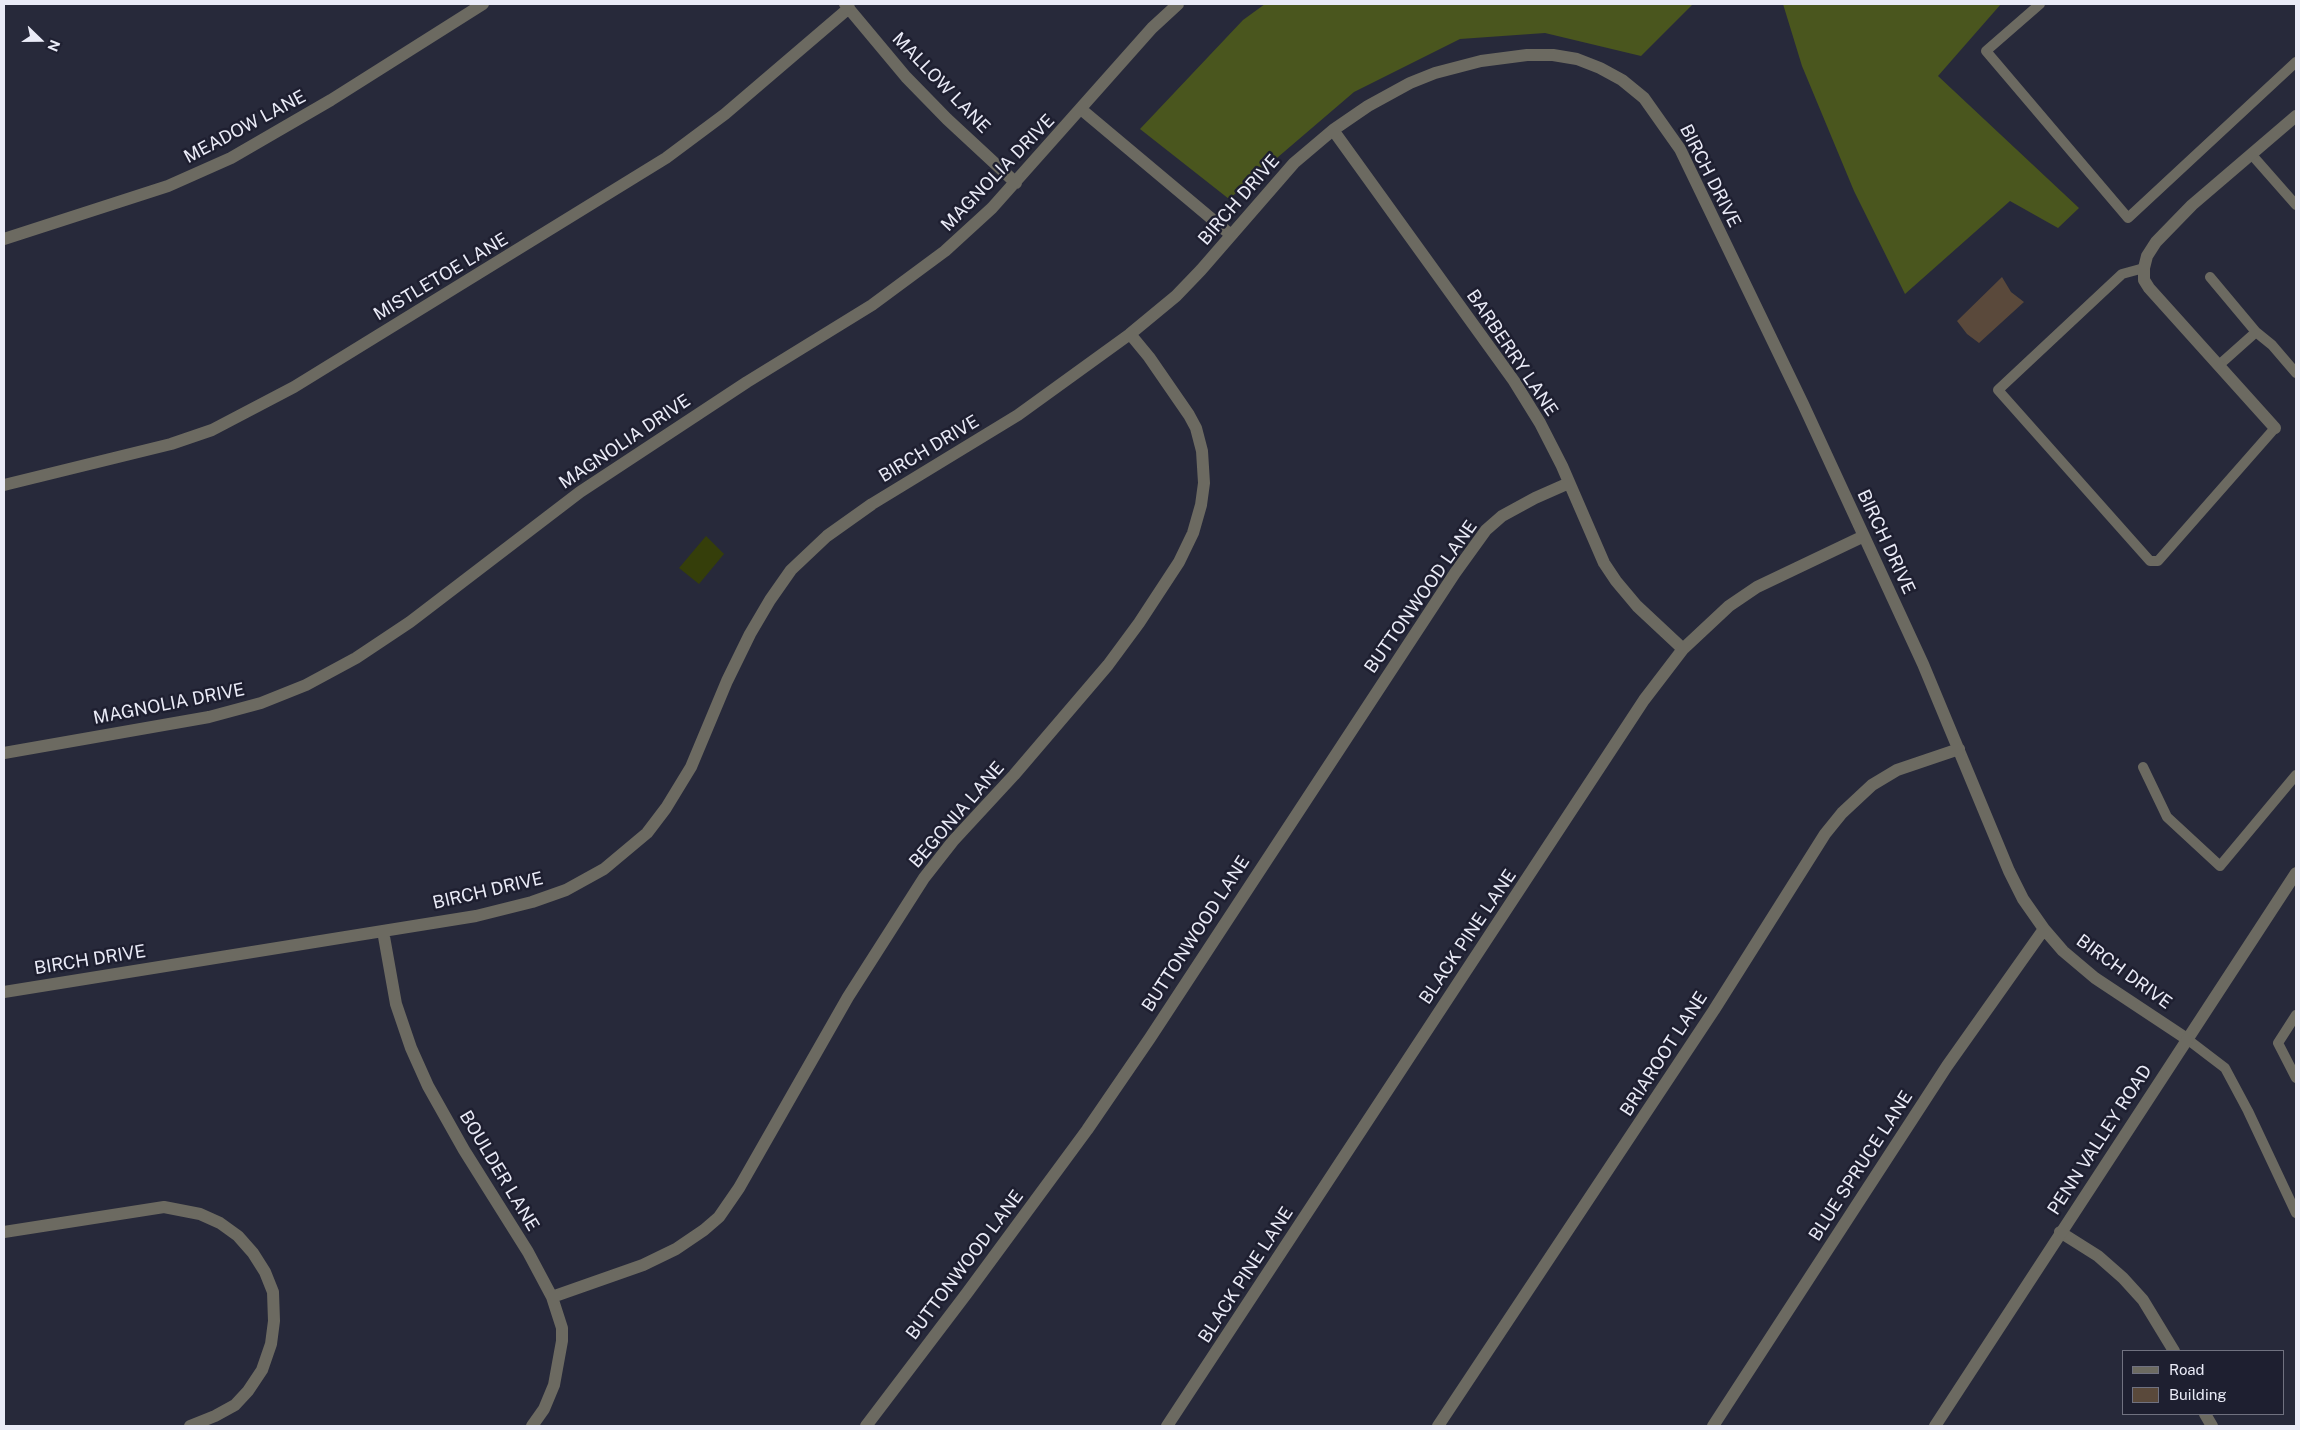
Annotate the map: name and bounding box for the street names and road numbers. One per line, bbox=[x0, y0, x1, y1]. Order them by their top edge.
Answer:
street label: MALLOW LANE bbox=[887, 28, 995, 138]
street label: MEADOW LANE bbox=[180, 86, 310, 168]
street label: MAGNOLIA DRIVE bbox=[937, 110, 1059, 236]
street label: BIRCH DRIVE bbox=[1675, 121, 1745, 231]
street label: BIRCH DRIVE bbox=[1194, 150, 1284, 250]
street label: MISTLETOE LANE bbox=[370, 228, 512, 326]
street label: BARBERRY LANE bbox=[1462, 286, 1562, 420]
street label: MAGNOLIA DRIVE bbox=[555, 390, 695, 494]
street label: BIRCH DRIVE bbox=[875, 411, 983, 487]
street label: BIRCH DRIVE bbox=[1852, 486, 1920, 598]
street label: BUTTONWOOD LANE bbox=[1360, 516, 1482, 678]
street label: MAGNOLIA DRIVE bbox=[91, 679, 247, 729]
street label: BEGONIA LANE bbox=[905, 757, 1009, 873]
street label: BUTTONWOOD LANE bbox=[1138, 852, 1254, 1016]
street label: BLACK PINE LANE bbox=[1415, 866, 1521, 1008]
street label: BIRCH DRIVE bbox=[431, 868, 545, 914]
street label: BIRCH DRIVE bbox=[2072, 930, 2176, 1014]
street label: BIRCH DRIVE bbox=[33, 941, 147, 979]
street label: BRIAROOT LANE bbox=[1616, 988, 1712, 1120]
street label: PENN VALLEY ROAD bbox=[2043, 1061, 2157, 1219]
street label: BLUE SPRUCE LANE bbox=[1804, 1087, 1918, 1245]
street label: BOULDER LANE bbox=[455, 1107, 543, 1235]
street label: BUTTONWOOD LANE bbox=[902, 1186, 1028, 1344]
street label: BLACK PINE LANE bbox=[1194, 1203, 1298, 1347]

